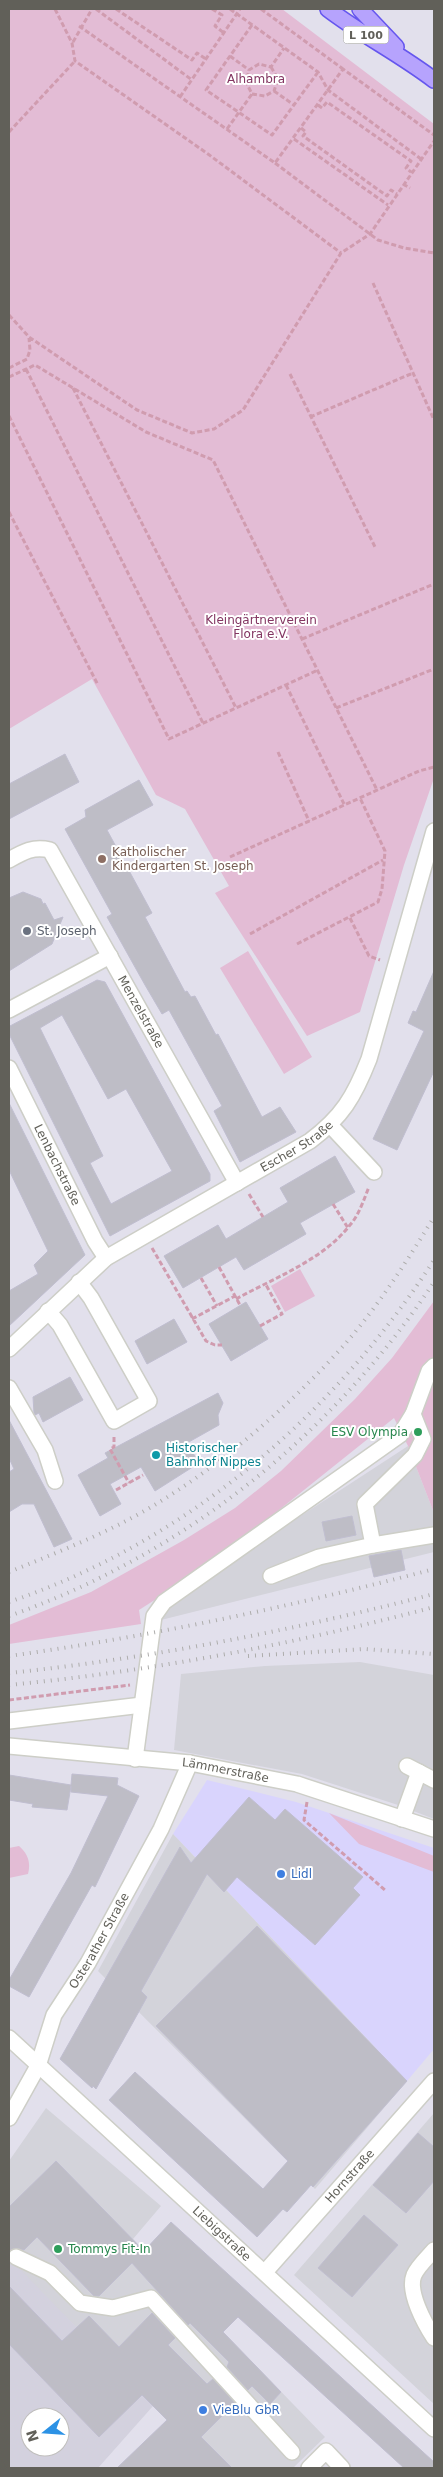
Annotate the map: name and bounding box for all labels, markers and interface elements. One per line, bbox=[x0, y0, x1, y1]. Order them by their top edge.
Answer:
road number: L 100 bbox=[344, 26, 388, 44]
park label: Alhambra bbox=[227, 72, 285, 86]
park label: Kleingärtnerverein Flora e.V. bbox=[205, 613, 317, 641]
place label: Katholischer Kindergarten St. Joseph bbox=[112, 845, 254, 873]
marker: Katholischer Kindergarten St. Joseph bbox=[96, 853, 108, 865]
place label: St. Joseph bbox=[37, 924, 97, 938]
marker: St. Joseph bbox=[21, 925, 33, 937]
street label: Menzelstraße bbox=[115, 973, 167, 1050]
street label: Escher Straße bbox=[258, 1118, 336, 1175]
street label: Lenbachstraße bbox=[31, 1122, 83, 1208]
place label: ESV Olympia bbox=[331, 1425, 408, 1439]
marker: ESV Olympia bbox=[412, 1426, 424, 1438]
place label: Historischer Bahnhof Nippes bbox=[166, 1441, 261, 1469]
marker: Historischer Bahnhof Nippes bbox=[150, 1449, 162, 1461]
street label: Lämmerstraße bbox=[182, 1755, 270, 1785]
place label: Lidl bbox=[291, 1867, 312, 1881]
marker: Lidl bbox=[275, 1868, 287, 1880]
street label: Osterather Straße bbox=[66, 1890, 132, 1991]
street label: Hornstraße bbox=[322, 2146, 377, 2206]
street label: Liebigstraße bbox=[190, 2203, 254, 2264]
place label: Tommys Fit-In bbox=[67, 2242, 151, 2256]
marker: Tommys Fit-In bbox=[52, 2243, 64, 2255]
place label: VieBlu GbR bbox=[213, 2403, 280, 2417]
marker: VieBlu GbR bbox=[197, 2404, 209, 2416]
north arrow bbox=[20, 2407, 70, 2457]
text: N bbox=[23, 2428, 42, 2444]

